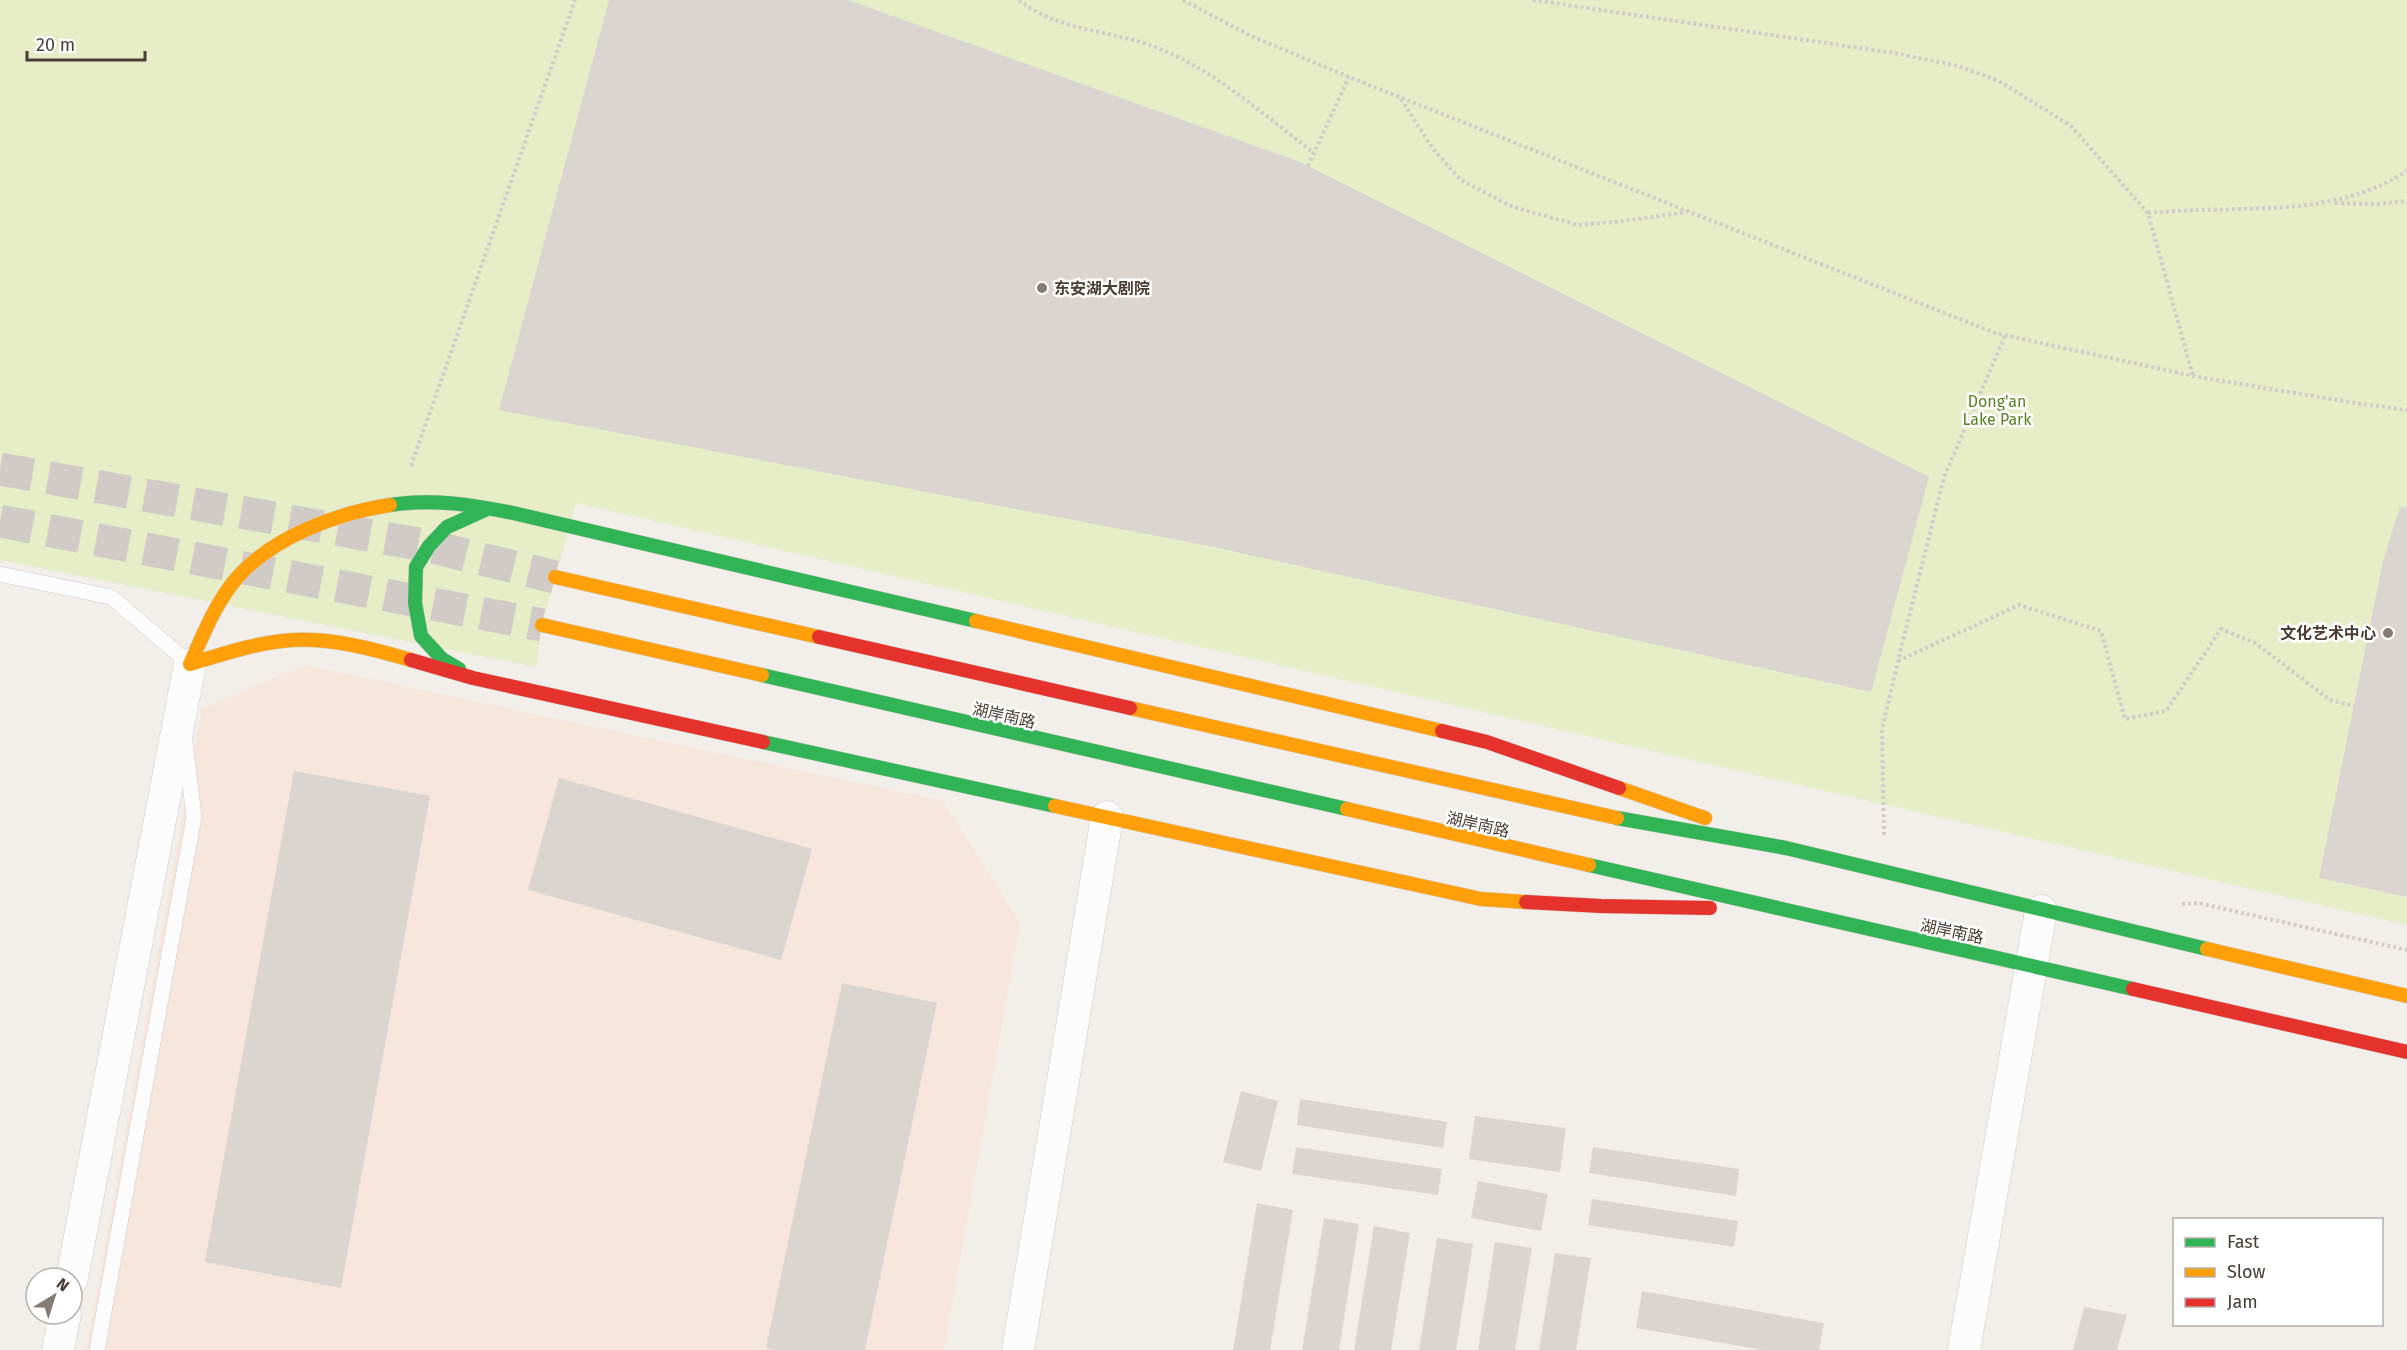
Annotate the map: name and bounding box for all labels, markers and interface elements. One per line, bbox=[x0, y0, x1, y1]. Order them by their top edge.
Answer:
scale bar bbox=[27, 24, 146, 62]
text: 20 m bbox=[36, 34, 75, 56]
place label: 东安湖大剧院 bbox=[1054, 279, 1150, 298]
marker: 东安湖大剧院 bbox=[1035, 281, 1049, 295]
park label: Dong'an Lake Park bbox=[1962, 392, 2032, 429]
place label: 文化艺术中心 bbox=[2280, 624, 2376, 643]
marker: 文化艺术中心 bbox=[2381, 626, 2395, 640]
street label: 湖岸南路 bbox=[971, 699, 1037, 732]
street label: 湖岸南路 bbox=[1445, 808, 1511, 841]
street label: 湖岸南路 bbox=[1919, 916, 1985, 947]
legend bbox=[2173, 1218, 2383, 1326]
text: Fast bbox=[2227, 1231, 2260, 1253]
text: Slow bbox=[2227, 1261, 2266, 1283]
north arrow bbox=[24, 1266, 84, 1326]
text: N bbox=[53, 1274, 73, 1295]
text: Jam bbox=[2227, 1291, 2258, 1313]

